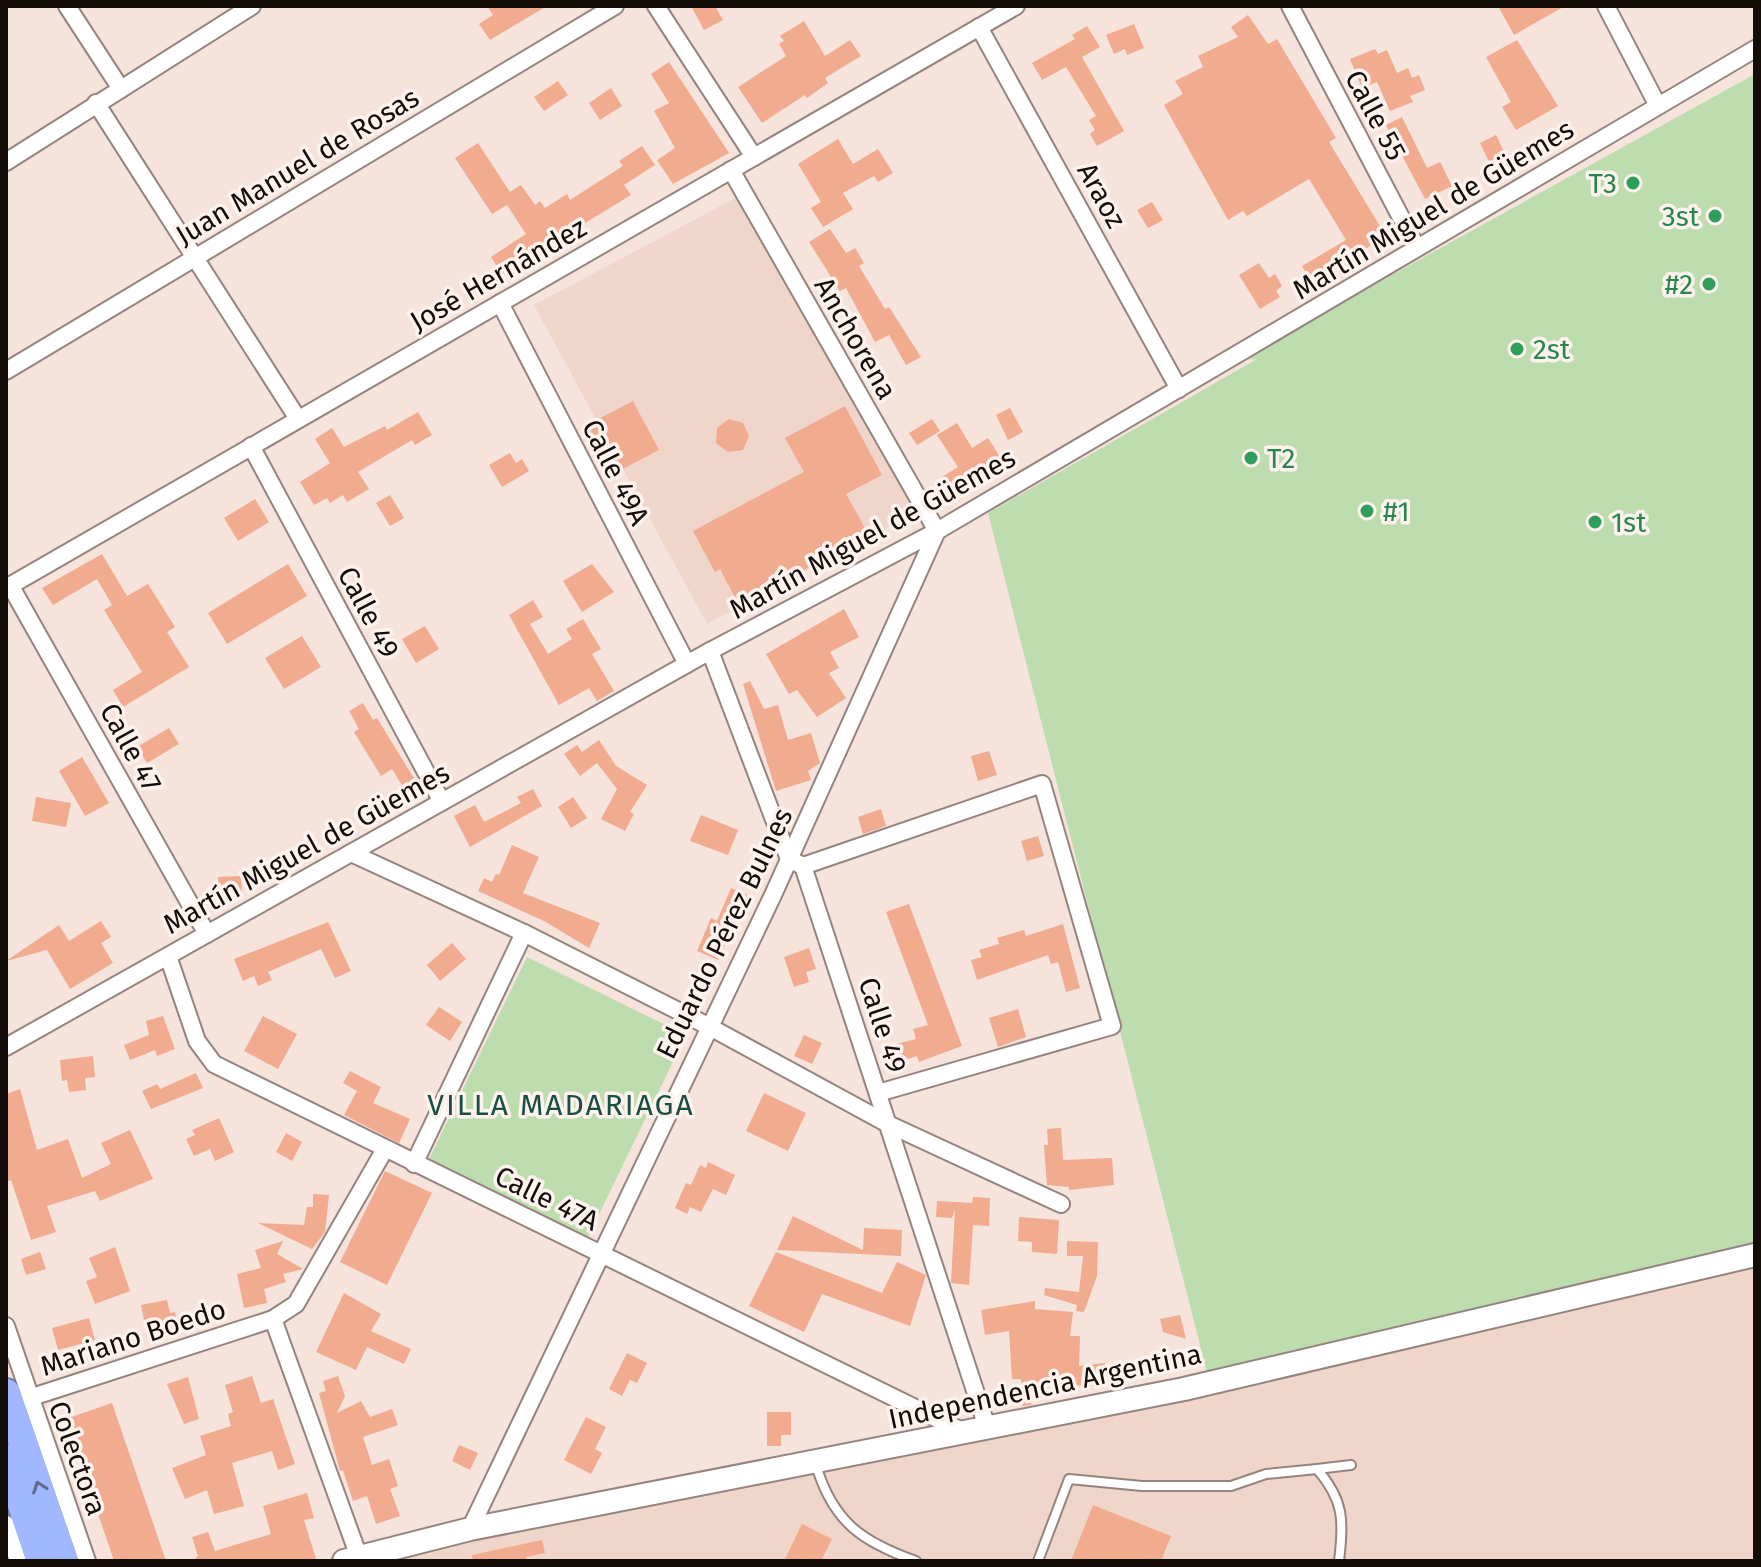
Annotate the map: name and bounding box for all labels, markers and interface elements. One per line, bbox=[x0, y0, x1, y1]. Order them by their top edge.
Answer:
street label: Calle 55 bbox=[1338, 65, 1413, 166]
street label: Juan Manuel de Rosas bbox=[170, 81, 425, 252]
street label: Martín Miguel de Güemes bbox=[1287, 112, 1580, 306]
street label: Araoz bbox=[1070, 157, 1133, 234]
place label: T3 bbox=[1589, 167, 1617, 200]
marker: T3 bbox=[1624, 174, 1642, 192]
place label: 3st bbox=[1662, 200, 1700, 233]
marker: 3st bbox=[1706, 207, 1724, 225]
street label: José Hernández bbox=[404, 211, 592, 338]
place label: #2 bbox=[1665, 268, 1693, 301]
street label: Anchorena bbox=[807, 271, 904, 405]
marker: #2 bbox=[1700, 275, 1718, 293]
place label: 2st bbox=[1533, 333, 1571, 366]
marker: 2st bbox=[1508, 340, 1526, 358]
street label: Calle 49A bbox=[575, 414, 656, 531]
street label: Martín Miguel de Güemes bbox=[724, 441, 1021, 626]
place label: T2 bbox=[1267, 442, 1295, 475]
marker: T2 bbox=[1242, 449, 1260, 467]
place label: #1 bbox=[1383, 495, 1410, 528]
marker: #1 bbox=[1358, 502, 1376, 520]
place label: 1st bbox=[1611, 506, 1647, 539]
marker: 1st bbox=[1586, 513, 1604, 531]
street label: Calle 49 bbox=[331, 561, 406, 663]
street label: Calle 47 bbox=[93, 697, 168, 797]
street label: Martín Miguel de Güemes bbox=[158, 756, 455, 941]
street label: Eduardo Pérez Bulnes bbox=[649, 802, 800, 1064]
street label: Calle 49 bbox=[852, 973, 913, 1077]
district label: VILLA MADARIAGA bbox=[427, 1087, 695, 1123]
street label: Calle 47A bbox=[490, 1159, 604, 1238]
street label: Mariano Boedo bbox=[36, 1292, 230, 1383]
street label: Independencia Argentina bbox=[886, 1337, 1205, 1436]
street label: Colectora bbox=[42, 1396, 113, 1520]
one-way arrow bbox=[32, 1481, 48, 1495]

